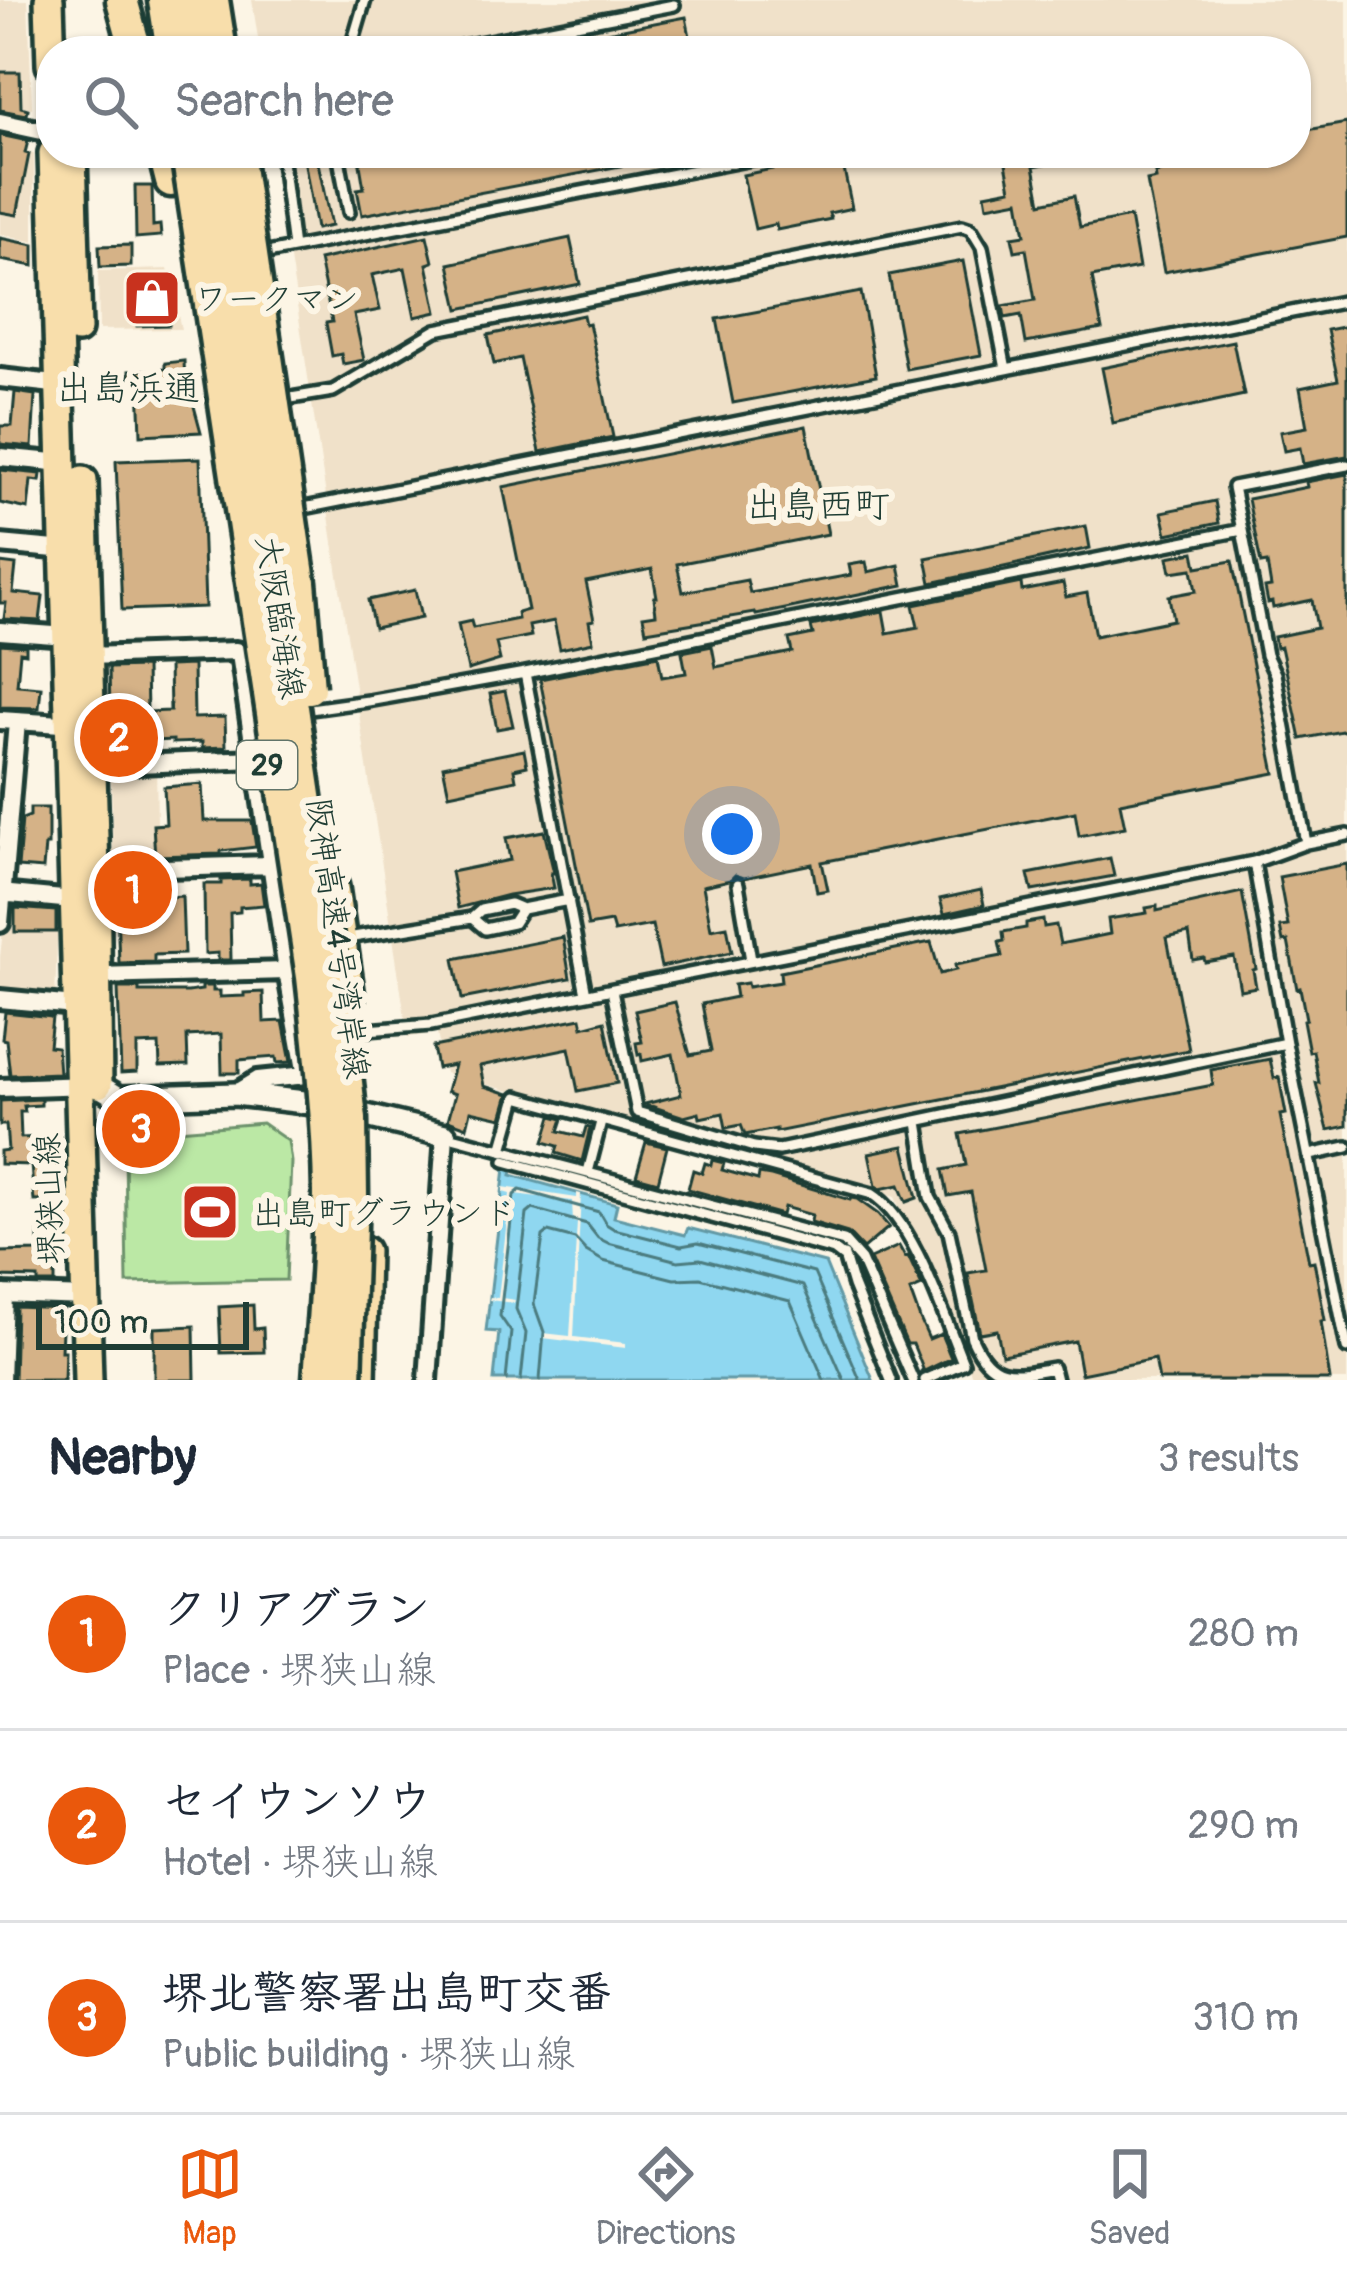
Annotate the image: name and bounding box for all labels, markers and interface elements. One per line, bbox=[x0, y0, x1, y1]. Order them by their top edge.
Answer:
search box bbox=[36, 36, 1311, 168]
icon: search bbox=[78, 69, 144, 135]
text: Search here bbox=[174, 74, 394, 130]
shop icon: ワークマン bbox=[121, 267, 183, 329]
place label: ワークマン bbox=[194, 279, 359, 320]
district label: 出島浜通 bbox=[56, 366, 200, 411]
district label: 出島西町 bbox=[746, 483, 890, 528]
street label: 大阪臨海線 bbox=[246, 533, 313, 702]
pin: 2 bbox=[80, 693, 158, 783]
road number: 29 bbox=[237, 741, 297, 789]
street label: 阪神高速4号湾岸線 bbox=[298, 795, 378, 1081]
your location bbox=[702, 804, 762, 864]
pin: 1 bbox=[94, 845, 172, 935]
pin: 3 bbox=[102, 1084, 180, 1174]
street label: 堺狭山線 bbox=[27, 1132, 72, 1266]
sports icon: 出島町グラウンド bbox=[179, 1181, 241, 1243]
place label: 出島町グラウンド bbox=[252, 1193, 516, 1234]
scale bar bbox=[36, 1296, 249, 1349]
text: 100 m bbox=[54, 1302, 148, 1343]
text: Nearby bbox=[48, 1426, 196, 1490]
text: 3 results bbox=[1158, 1434, 1299, 1483]
text: クリアグラン bbox=[162, 1582, 430, 1638]
text: 1 bbox=[79, 1609, 95, 1658]
text: 280 m bbox=[1188, 1609, 1299, 1658]
text: Place · 堺狭山線 bbox=[162, 1646, 436, 1695]
text: セイウンソウ bbox=[162, 1774, 432, 1830]
text: 2 bbox=[76, 1801, 98, 1850]
text: 290 m bbox=[1187, 1801, 1299, 1850]
text: Hotel · 堺狭山線 bbox=[162, 1838, 437, 1887]
text: 堺北警察署出島町交番 bbox=[162, 1966, 612, 2022]
text: 3 bbox=[76, 1993, 98, 2042]
text: 310 m bbox=[1192, 1993, 1299, 2042]
text: Public building · 堺狭山線 bbox=[162, 2030, 575, 2079]
tab: Map bbox=[177, 2141, 243, 2254]
tab: Directions bbox=[596, 2141, 736, 2254]
tab: Saved bbox=[1089, 2141, 1170, 2254]

